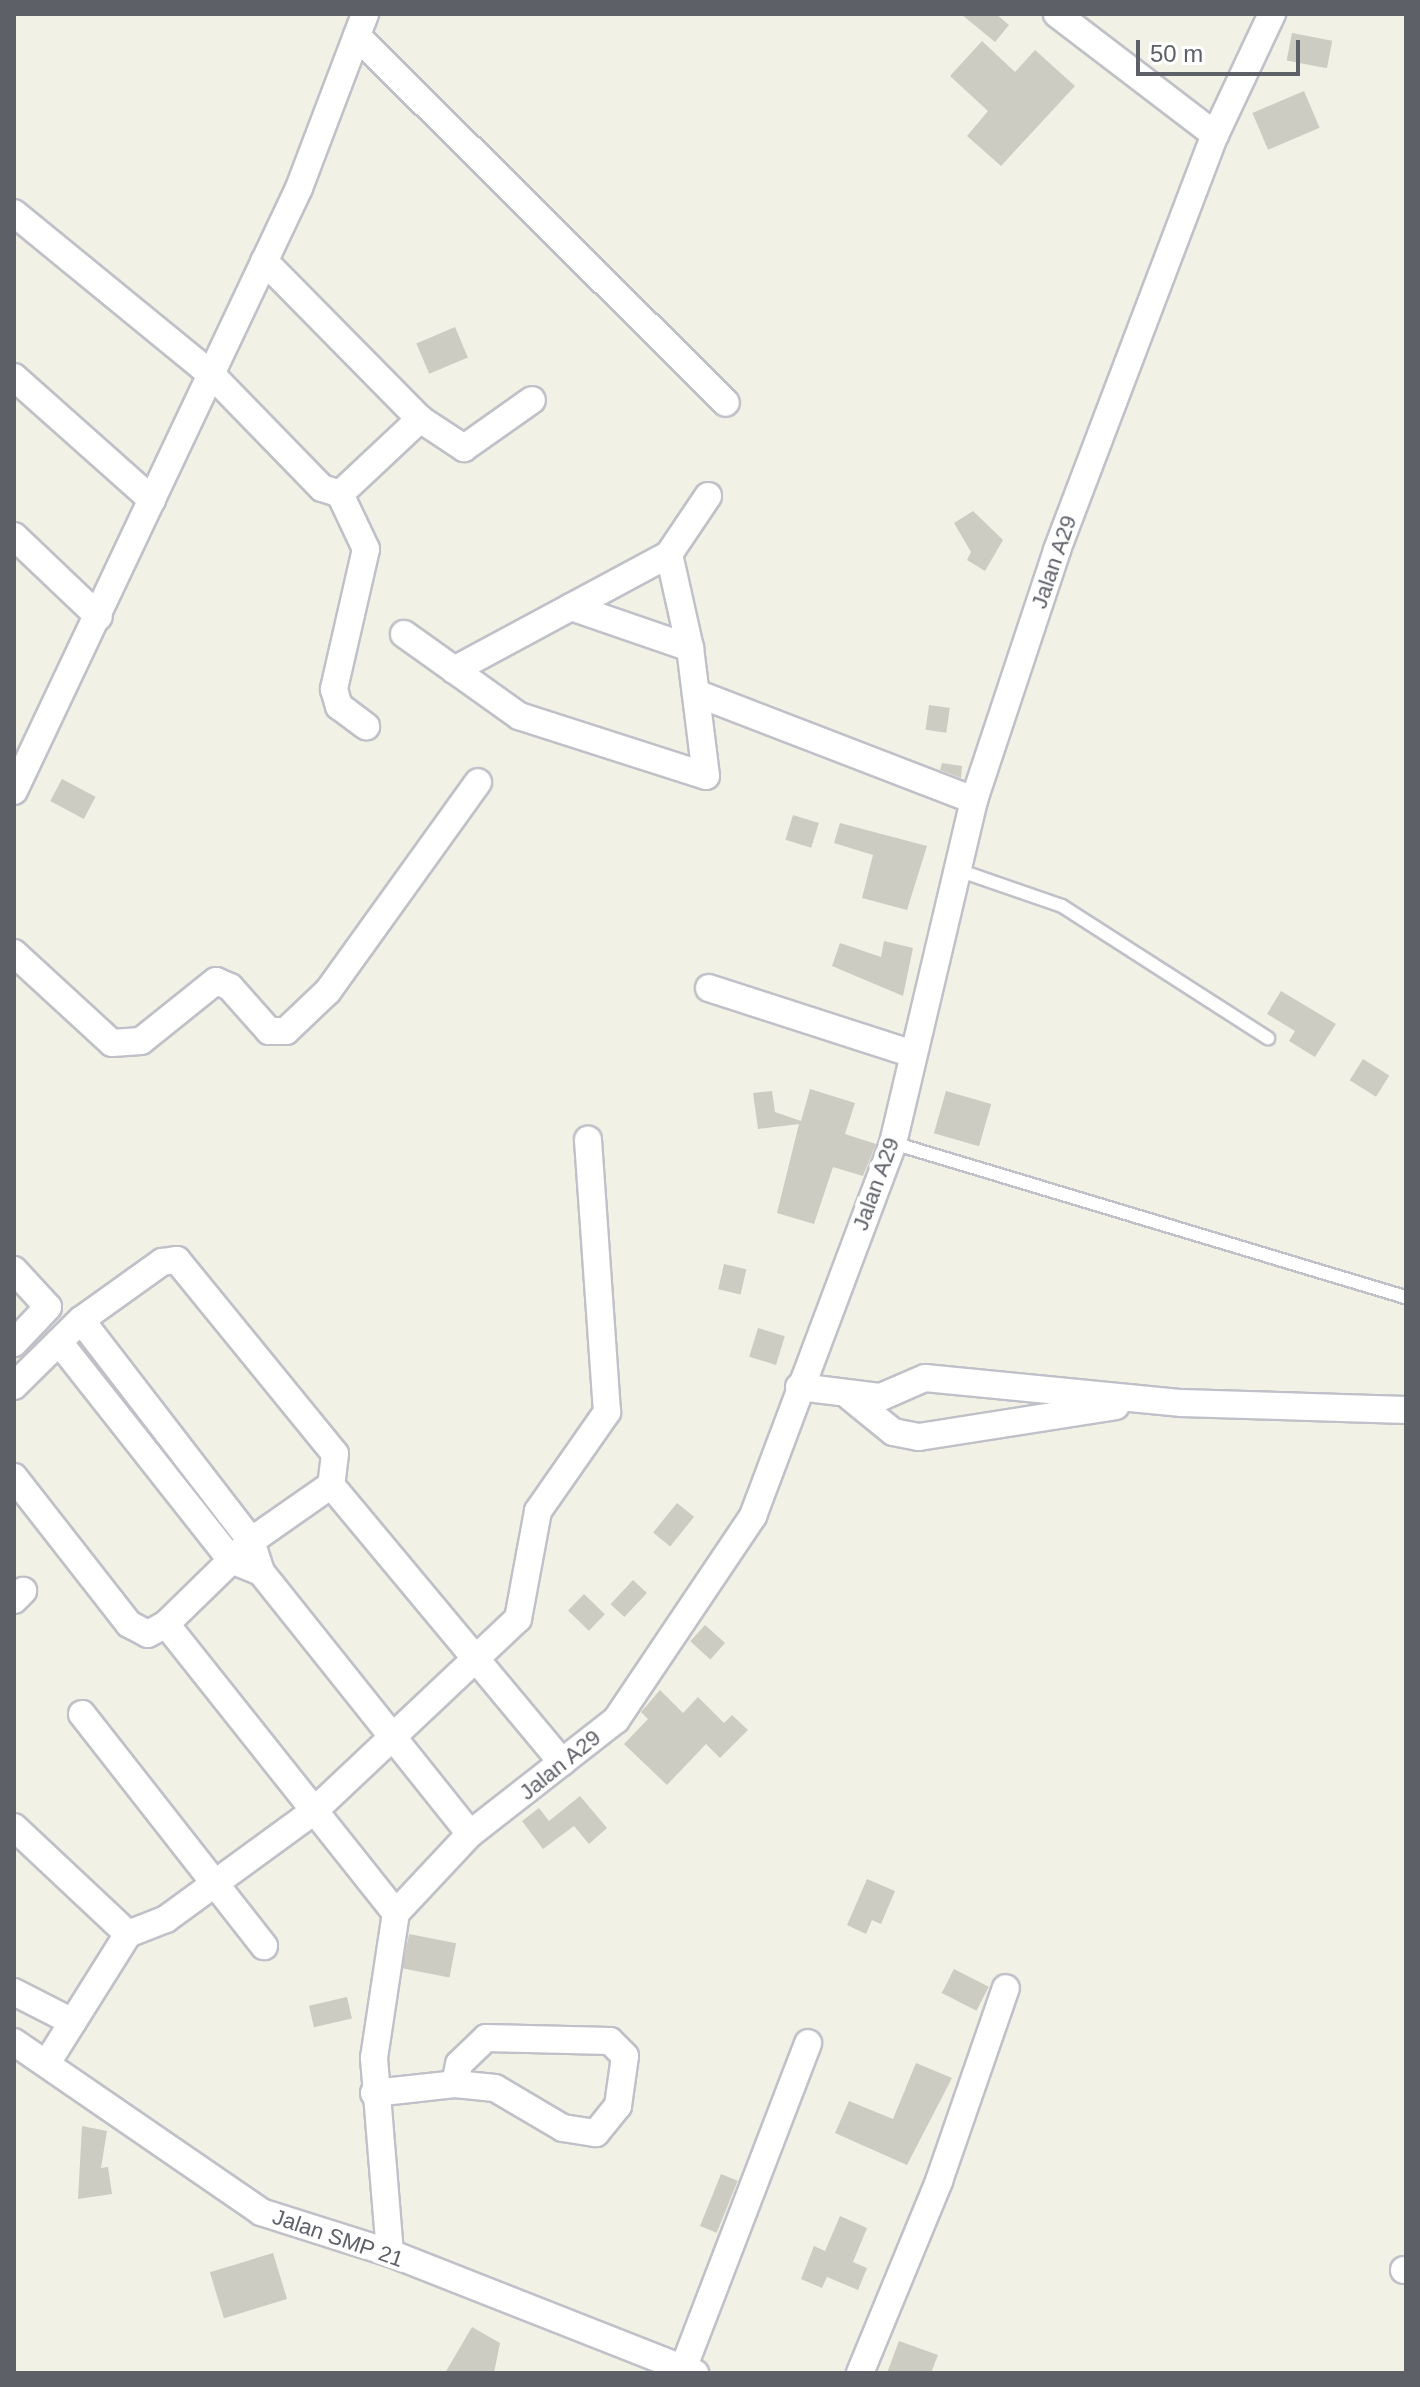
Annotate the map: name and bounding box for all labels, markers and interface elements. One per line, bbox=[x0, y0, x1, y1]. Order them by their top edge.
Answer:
scale bar bbox=[1140, 24, 1304, 74]
text: 50 m bbox=[1150, 40, 1203, 67]
street label: Jalan A29 bbox=[1026, 511, 1082, 613]
street label: Jalan A29 bbox=[847, 1134, 905, 1234]
street label: Jalan A29 bbox=[514, 1724, 606, 1806]
street label: Jalan SMP 21 bbox=[269, 2203, 407, 2273]

